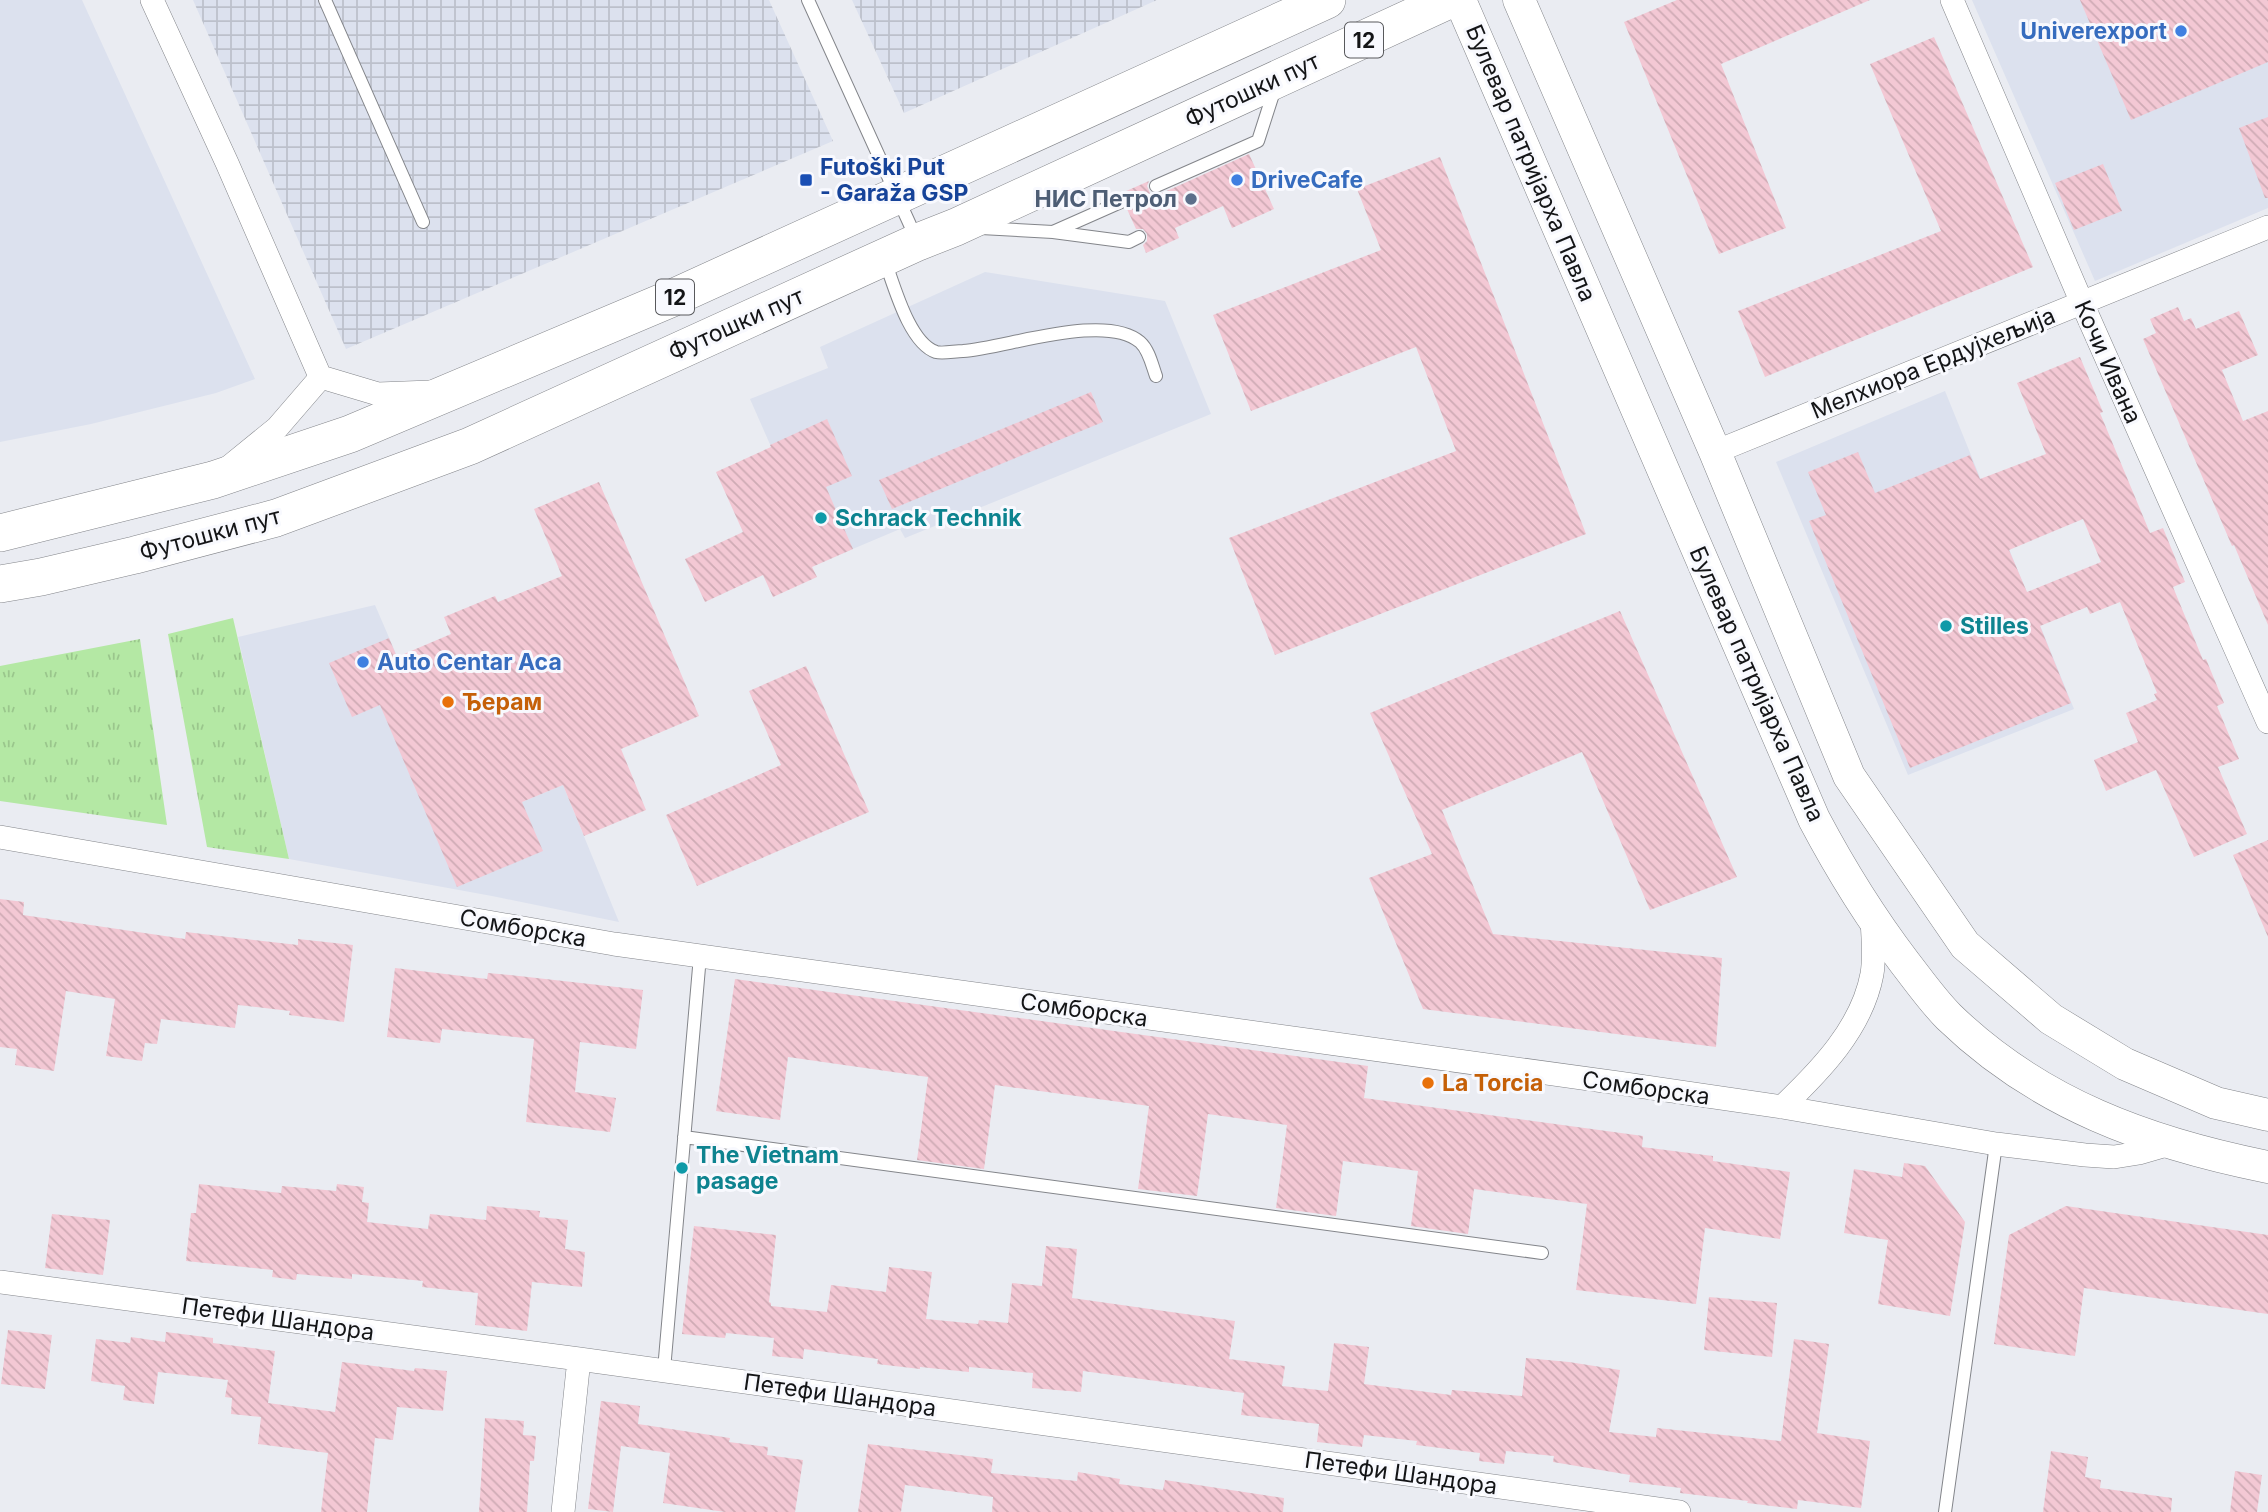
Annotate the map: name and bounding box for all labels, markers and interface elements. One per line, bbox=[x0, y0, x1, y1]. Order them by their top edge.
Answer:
place label: Univerexport bbox=[2020, 17, 2168, 45]
street label: Булевар патријарха Павла bbox=[1460, 20, 1602, 306]
road number: 12 bbox=[1345, 22, 1383, 58]
marker: Univerexport bbox=[2173, 23, 2189, 39]
street label: Футошки пут bbox=[1180, 47, 1324, 133]
place label: Futoški Put - Garaža GSP bbox=[820, 153, 969, 207]
place label: DriveCafe bbox=[1251, 166, 1363, 194]
marker: Futoški Put - Garaža GSP bbox=[798, 172, 814, 188]
marker: DriveCafe bbox=[1229, 172, 1245, 188]
place label: НИС Петрол bbox=[1035, 185, 1177, 213]
marker: НИС Петрол bbox=[1183, 191, 1199, 207]
road number: 12 bbox=[656, 280, 694, 314]
street label: Футошки пут bbox=[664, 282, 808, 366]
street label: Кочи Ивана bbox=[2068, 296, 2148, 428]
street label: Мелхиора Ердујхељија bbox=[1807, 301, 2059, 425]
street label: Футошки пут bbox=[136, 502, 284, 566]
place label: Schrack Technik bbox=[835, 504, 1022, 532]
marker: Schrack Technik bbox=[813, 510, 829, 526]
street label: Булевар патријарха Павла bbox=[1684, 542, 1830, 826]
place label: Stilles bbox=[1960, 612, 2029, 640]
marker: Stilles bbox=[1938, 618, 1954, 634]
place label: Auto Centar Aca bbox=[377, 648, 562, 676]
marker: Auto Centar Aca bbox=[355, 654, 371, 670]
place label: Ђерам bbox=[462, 688, 542, 716]
marker: Ђерам bbox=[440, 694, 456, 710]
street label: Сомборска bbox=[457, 903, 589, 953]
street label: Сомборска bbox=[1019, 987, 1149, 1033]
street label: Сомборска bbox=[1581, 1065, 1711, 1111]
place label: La Torcia bbox=[1442, 1069, 1543, 1097]
marker: La Torcia bbox=[1420, 1075, 1436, 1091]
place label: The Vietnam pasage bbox=[696, 1141, 839, 1195]
marker: The Vietnam pasage bbox=[674, 1160, 690, 1176]
street label: Петефи Шандора bbox=[180, 1292, 376, 1346]
street label: Петефи Шандора bbox=[742, 1368, 938, 1422]
street label: Петефи Шандора bbox=[1303, 1446, 1499, 1500]

